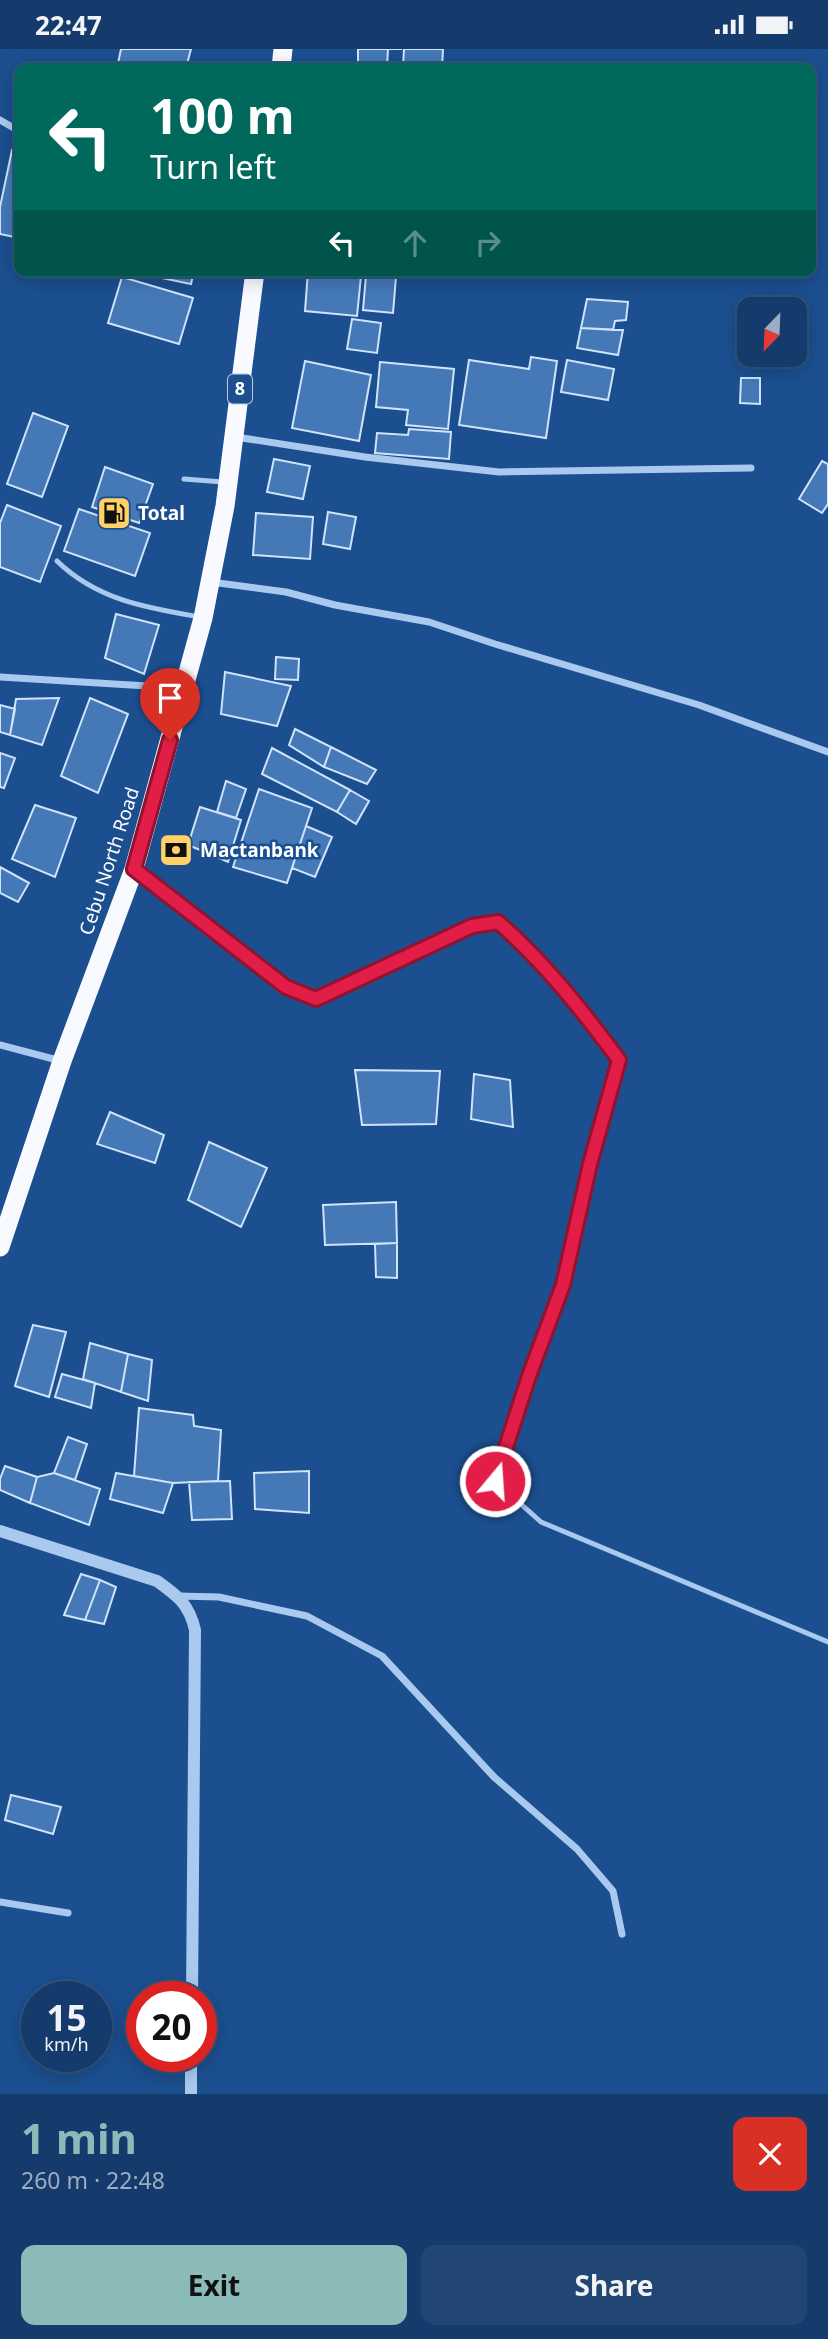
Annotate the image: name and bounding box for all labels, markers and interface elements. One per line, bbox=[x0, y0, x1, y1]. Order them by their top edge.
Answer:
text: 22:47 bbox=[35, 7, 102, 43]
text: 100 m bbox=[150, 82, 295, 148]
icon: left bbox=[35, 91, 126, 182]
text: Turn left bbox=[150, 145, 276, 188]
icon: left bbox=[323, 224, 361, 262]
icon: ahead bbox=[396, 224, 434, 262]
icon: right bbox=[469, 224, 507, 262]
north arrow bbox=[737, 297, 807, 367]
map controls bbox=[737, 297, 807, 367]
road number: 8 bbox=[228, 375, 252, 403]
fuel station icon: Total bbox=[95, 494, 133, 532]
place label: Total bbox=[138, 500, 185, 526]
pin bbox=[140, 668, 200, 740]
icon: arrive bbox=[151, 679, 189, 717]
street label: Cebu North Road bbox=[73, 784, 145, 938]
bank icon: Mactanbank bbox=[157, 831, 195, 869]
place label: Mactanbank bbox=[200, 837, 319, 863]
position arrow bbox=[458, 1444, 532, 1518]
speed limit sign: 20 bbox=[126, 1981, 217, 2072]
text: 15 bbox=[46, 1994, 87, 2041]
text: km/h bbox=[44, 2032, 89, 2056]
text: 1 min bbox=[21, 2109, 137, 2166]
button: close bbox=[733, 2117, 807, 2191]
text: 260 m · 22:48 bbox=[21, 2164, 165, 2196]
button: Exit bbox=[21, 2245, 407, 2325]
button: Share bbox=[421, 2245, 807, 2325]

